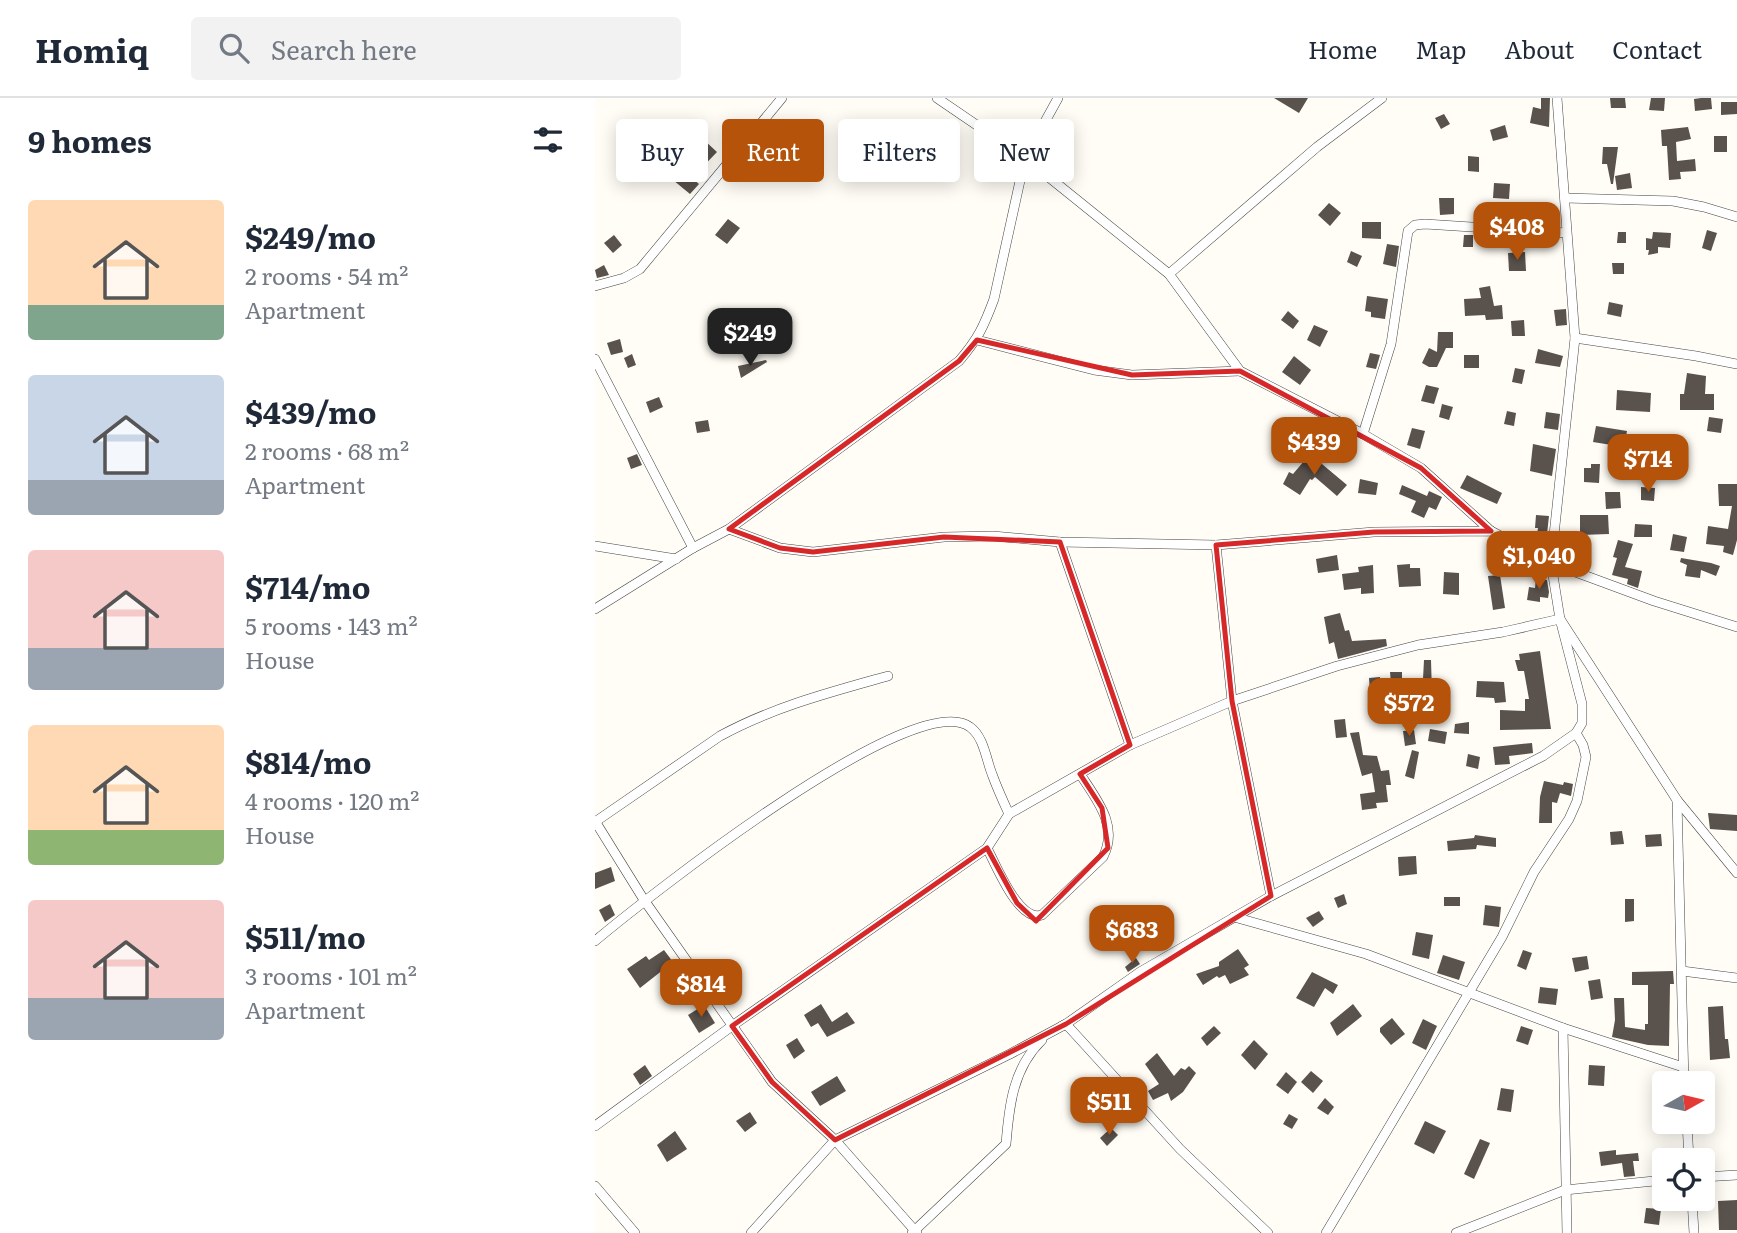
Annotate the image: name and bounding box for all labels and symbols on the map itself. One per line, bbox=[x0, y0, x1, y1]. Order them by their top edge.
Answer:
pin: $408 bbox=[1476, 202, 1558, 262]
pin: $249 bbox=[709, 308, 791, 368]
pin: $439 bbox=[1273, 418, 1355, 477]
pin: $714 bbox=[1607, 434, 1689, 494]
pin: $1,040 bbox=[1482, 532, 1596, 591]
pin: $572 bbox=[1368, 678, 1450, 738]
pin: $683 bbox=[1091, 906, 1173, 965]
pin: $814 bbox=[660, 960, 742, 1019]
north arrow bbox=[1652, 1071, 1715, 1134]
pin: $511 bbox=[1068, 1077, 1150, 1137]

